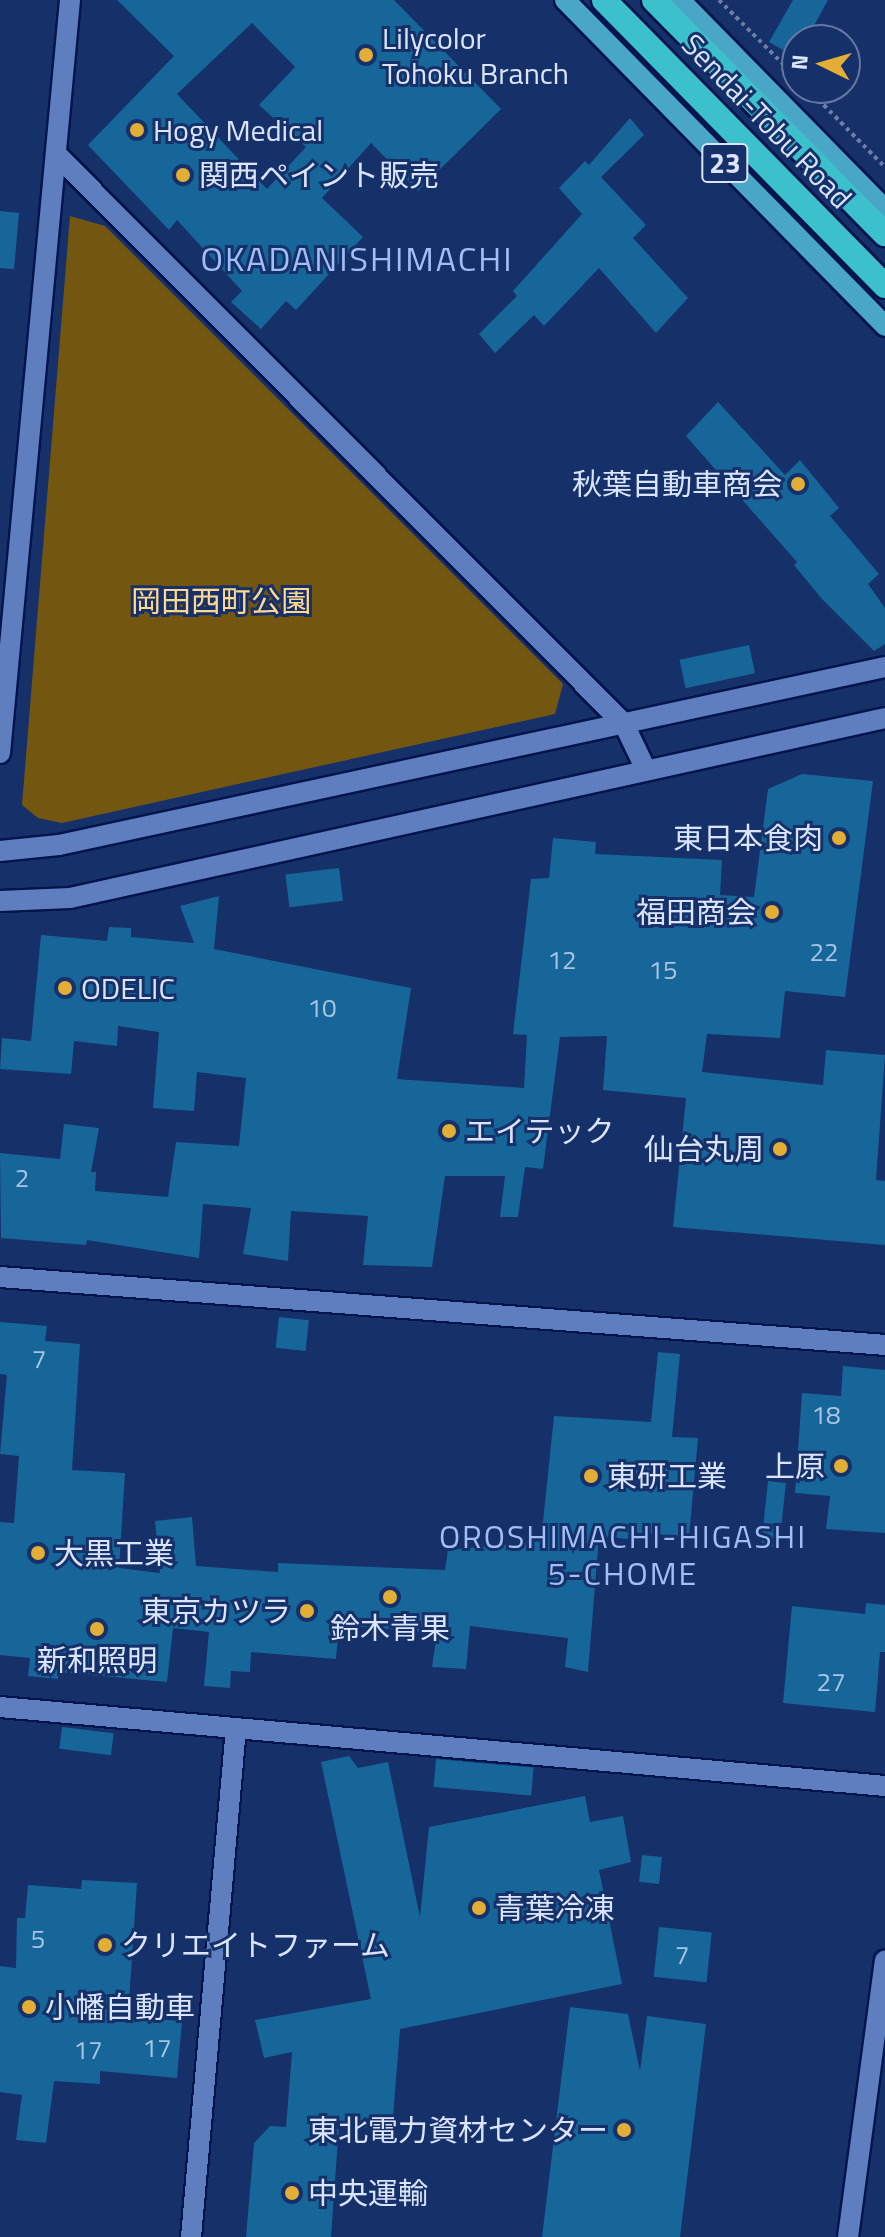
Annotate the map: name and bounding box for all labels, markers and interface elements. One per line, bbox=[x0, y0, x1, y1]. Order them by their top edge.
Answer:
place label: Lilycolor Tohoku Branch bbox=[382, 20, 569, 90]
north arrow bbox=[781, 24, 861, 104]
street label: Sendai-Tobu Road bbox=[675, 26, 859, 216]
marker: Lilycolor Tohoku Branch bbox=[357, 46, 375, 64]
text: N bbox=[781, 53, 817, 71]
place label: Hogy Medical bbox=[153, 112, 323, 148]
marker: Hogy Medical bbox=[128, 121, 146, 139]
road number: 23 bbox=[701, 139, 749, 187]
place label: 関西ペイント販売 bbox=[199, 157, 439, 193]
marker: 関西ペイント販売 bbox=[174, 166, 192, 184]
district label: OKADANISHIMACHI bbox=[200, 239, 514, 279]
place label: 秋葉自動車商会 bbox=[572, 466, 782, 502]
marker: 秋葉自動車商会 bbox=[789, 475, 807, 493]
park label: 岡田西町公園 bbox=[131, 583, 311, 619]
place label: 東日本食肉 bbox=[673, 820, 823, 856]
marker: 東日本食肉 bbox=[830, 829, 848, 847]
place label: 福田商会 bbox=[636, 894, 756, 930]
marker: 福田商会 bbox=[763, 903, 781, 921]
house number: 22 bbox=[809, 936, 839, 968]
house number: 12 bbox=[547, 944, 577, 976]
house number: 15 bbox=[648, 954, 678, 986]
place label: ODELIC bbox=[81, 970, 175, 1006]
marker: ODELIC bbox=[56, 979, 74, 997]
house number: 10 bbox=[307, 992, 337, 1024]
place label: エイテック bbox=[465, 1113, 615, 1149]
marker: エイテック bbox=[440, 1122, 458, 1140]
place label: 仙台丸周 bbox=[644, 1131, 764, 1167]
marker: 仙台丸周 bbox=[771, 1140, 789, 1158]
house number: 2 bbox=[15, 1162, 29, 1194]
house number: 7 bbox=[32, 1343, 46, 1375]
house number: 18 bbox=[811, 1399, 841, 1431]
place label: 上原 bbox=[765, 1448, 825, 1484]
marker: 上原 bbox=[832, 1457, 850, 1475]
place label: 東研工業 bbox=[607, 1458, 727, 1494]
marker: 東研工業 bbox=[582, 1467, 600, 1485]
district label: OROSHIMACHI-HIGASHI 5-CHOME bbox=[439, 1518, 807, 1593]
place label: 大黒工業 bbox=[54, 1535, 174, 1571]
marker: 大黒工業 bbox=[29, 1544, 47, 1562]
marker: 鈴木青果 bbox=[381, 1588, 399, 1606]
place label: 東京カツラ bbox=[141, 1593, 291, 1629]
marker: 東京カツラ bbox=[298, 1602, 316, 1620]
place label: 鈴木青果 bbox=[330, 1610, 450, 1646]
marker: 新和照明 bbox=[88, 1620, 106, 1638]
place label: 新和照明 bbox=[37, 1642, 157, 1678]
house number: 27 bbox=[816, 1666, 846, 1698]
place label: 青葉冷凍 bbox=[495, 1890, 615, 1926]
marker: 青葉冷凍 bbox=[470, 1899, 488, 1917]
house number: 5 bbox=[31, 1923, 45, 1955]
place label: クリエイトファーム bbox=[121, 1927, 391, 1963]
marker: クリエイトファーム bbox=[96, 1936, 114, 1954]
house number: 7 bbox=[675, 1939, 689, 1971]
place label: 小幡自動車 bbox=[45, 1989, 195, 2025]
marker: 小幡自動車 bbox=[20, 1998, 38, 2016]
house number: 17 bbox=[142, 2032, 172, 2064]
house number: 17 bbox=[73, 2034, 103, 2066]
place label: 東北電力資材センター bbox=[308, 2112, 608, 2148]
marker: 東北電力資材センター bbox=[615, 2121, 633, 2139]
place label: 中央運輸 bbox=[308, 2175, 428, 2211]
marker: 中央運輸 bbox=[283, 2184, 301, 2202]

